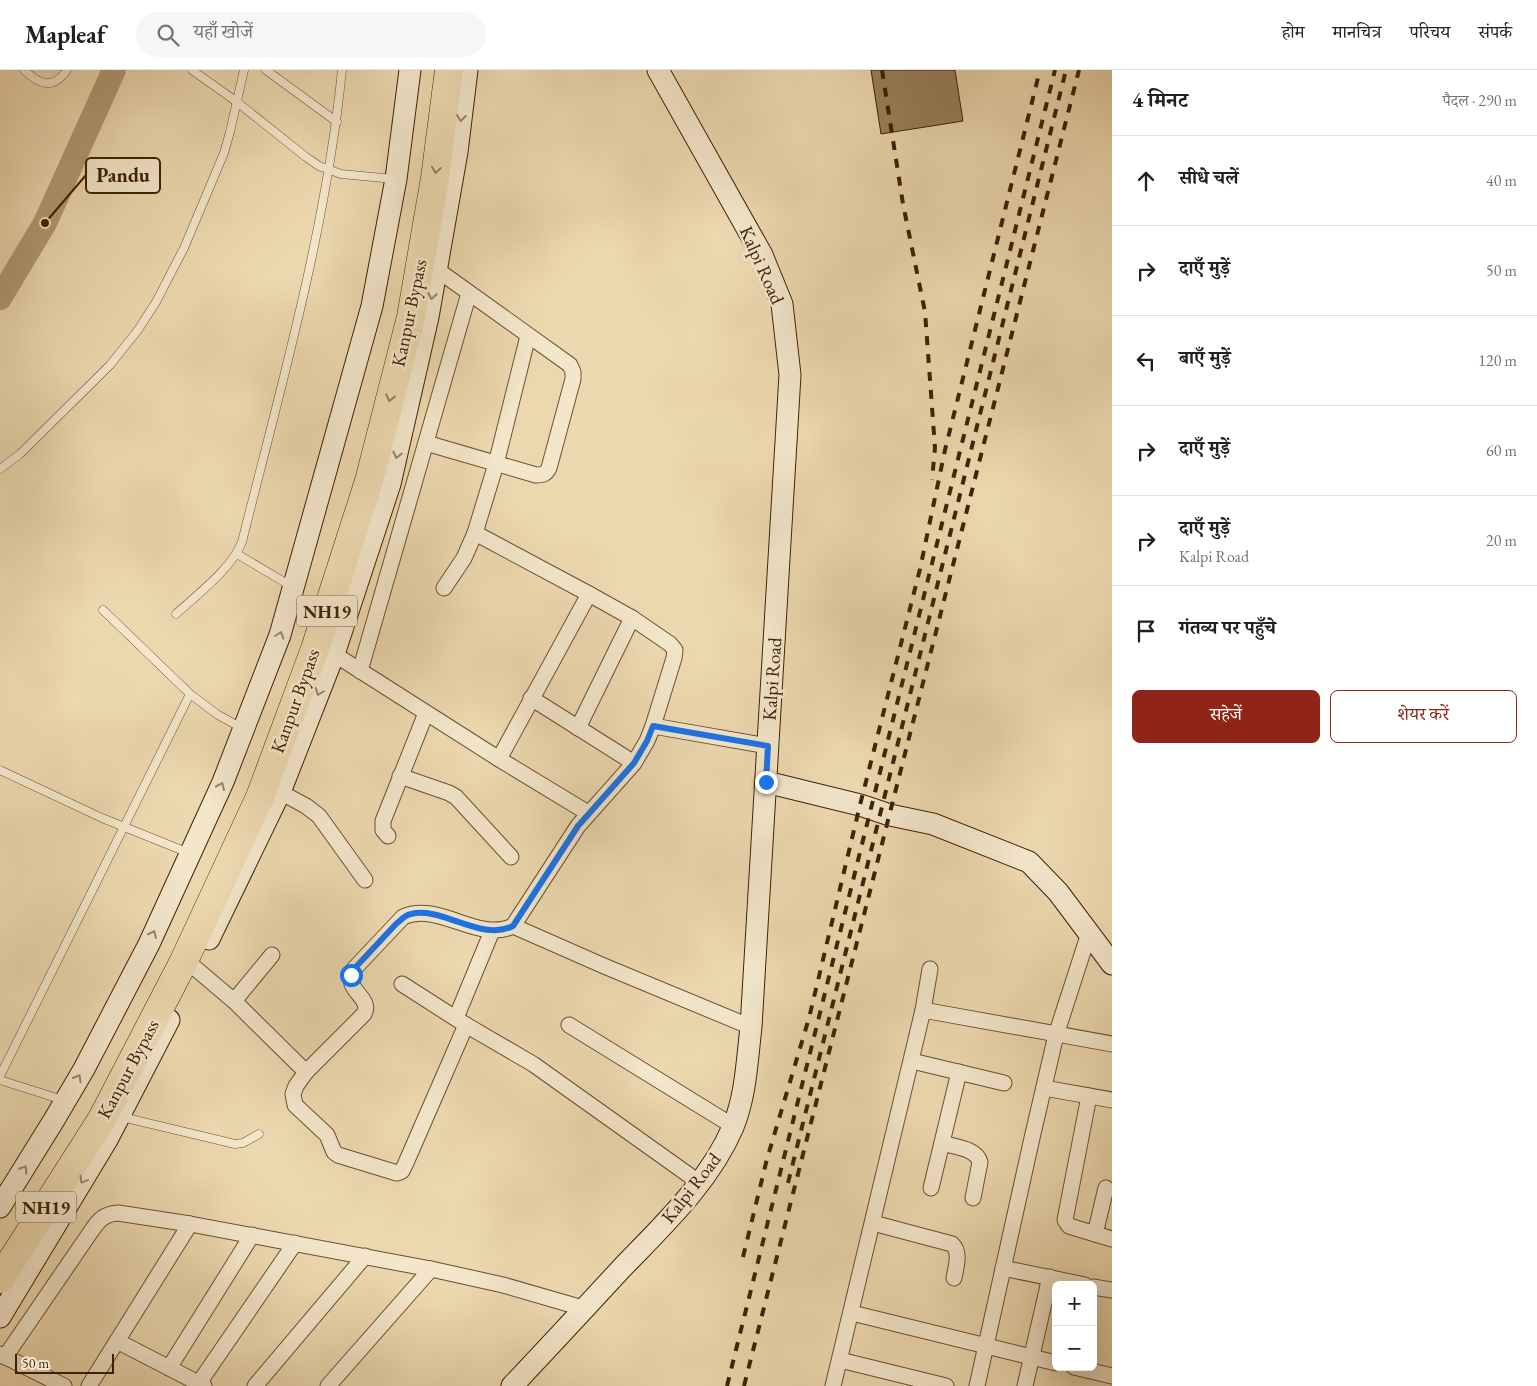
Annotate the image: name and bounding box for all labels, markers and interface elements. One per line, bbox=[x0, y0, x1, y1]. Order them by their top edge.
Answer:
search box bbox=[136, 12, 486, 57]
text: Mapleaf bbox=[25, 19, 106, 50]
text: यहाँ खोजें bbox=[194, 19, 253, 44]
text: होम bbox=[1282, 20, 1305, 43]
text: मानचित्र bbox=[1333, 20, 1381, 43]
text: परिचय bbox=[1409, 20, 1450, 43]
text: संपर्क bbox=[1478, 20, 1512, 43]
icon: search bbox=[154, 21, 182, 49]
text: 4 मिनट bbox=[1132, 86, 1188, 113]
text: पैदल · 290 m bbox=[1443, 90, 1517, 111]
one-way arrow bbox=[456, 115, 467, 123]
callout: Pandu bbox=[86, 158, 160, 193]
text: Pandu bbox=[96, 162, 150, 188]
text: सीधे चलें bbox=[1179, 165, 1239, 190]
one-way arrow bbox=[431, 166, 441, 175]
icon: ahead bbox=[1132, 167, 1160, 195]
text: 40 m bbox=[1486, 170, 1517, 191]
street label: Kalpi Road bbox=[734, 222, 790, 308]
text: दाएँ मुड़ें bbox=[1179, 255, 1230, 280]
street label: Kanpur Bypass bbox=[385, 257, 433, 369]
icon: right bbox=[1132, 257, 1160, 285]
text: 50 m bbox=[1486, 260, 1517, 281]
one-way arrow bbox=[427, 292, 437, 300]
text: बाएँ मुड़ें bbox=[1179, 345, 1231, 370]
icon: left bbox=[1132, 347, 1160, 375]
text: 120 m bbox=[1478, 350, 1517, 371]
one-way arrow bbox=[385, 394, 396, 403]
text: दाएँ मुड़ें bbox=[1179, 435, 1230, 460]
icon: right bbox=[1132, 437, 1160, 465]
text: 60 m bbox=[1486, 440, 1517, 461]
one-way arrow bbox=[392, 450, 403, 459]
text: दाएँ मुड़ें bbox=[1179, 515, 1230, 540]
icon: right bbox=[1132, 527, 1160, 555]
text: 20 m bbox=[1486, 530, 1517, 551]
text: Kalpi Road bbox=[1179, 546, 1249, 567]
road number: NH19 bbox=[297, 596, 357, 626]
text: गंतव्य पर पहुँचे bbox=[1179, 615, 1276, 640]
icon: arrive bbox=[1132, 617, 1160, 645]
one-way arrow bbox=[274, 631, 284, 639]
street label: Kalpi Road bbox=[757, 636, 787, 721]
street label: Kanpur Bypass bbox=[265, 645, 325, 757]
one-way arrow bbox=[315, 687, 325, 696]
button: सहेजें bbox=[1132, 690, 1320, 743]
button: शेयर करें bbox=[1330, 690, 1517, 743]
route end bbox=[755, 771, 778, 794]
one-way arrow bbox=[215, 782, 226, 791]
one-way arrow bbox=[147, 930, 158, 939]
route start bbox=[340, 964, 363, 987]
street label: Kanpur Bypass bbox=[91, 1015, 165, 1123]
one-way arrow bbox=[72, 1075, 82, 1084]
street label: Kalpi Road bbox=[656, 1147, 727, 1228]
one-way arrow bbox=[18, 1165, 28, 1174]
one-way arrow bbox=[80, 1174, 90, 1183]
road number: NH19 bbox=[16, 1192, 76, 1222]
map controls bbox=[1052, 1281, 1097, 1371]
button: + bbox=[1052, 1281, 1097, 1326]
button: − bbox=[1052, 1326, 1097, 1371]
scale bar bbox=[15, 1351, 114, 1374]
text: 50 m bbox=[22, 1354, 49, 1372]

